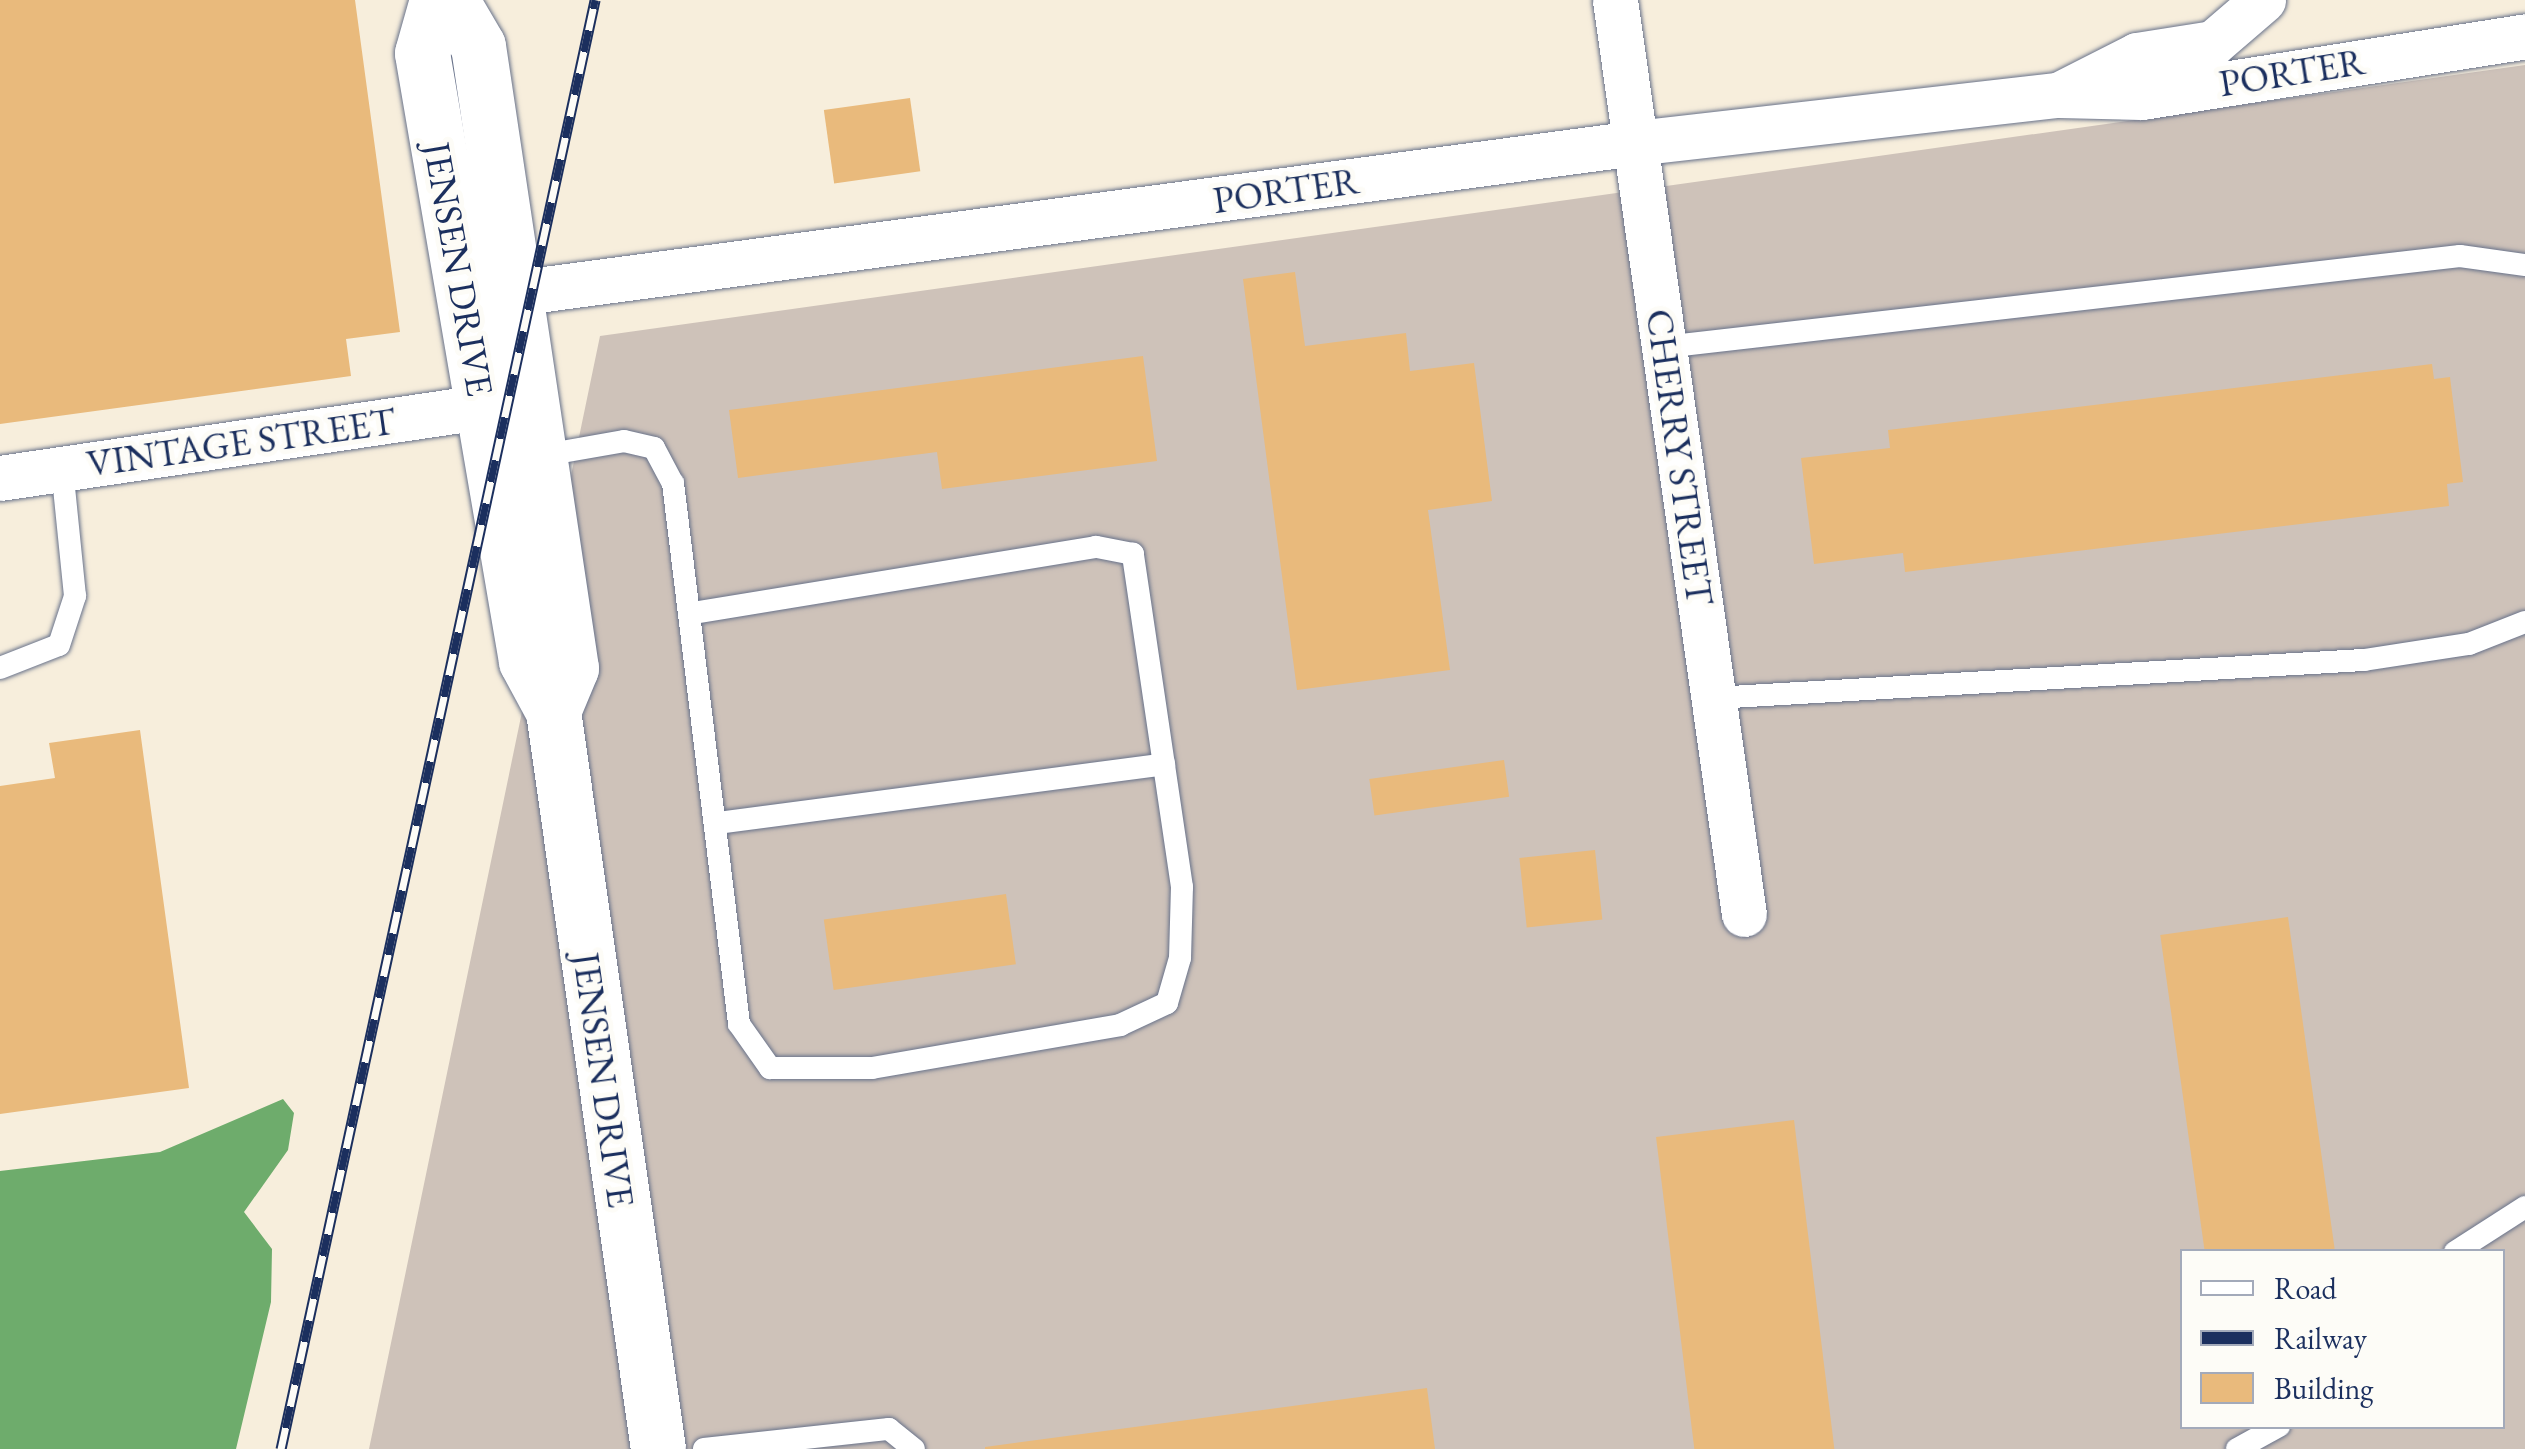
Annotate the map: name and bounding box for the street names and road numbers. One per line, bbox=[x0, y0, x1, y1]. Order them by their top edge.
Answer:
street label: PORTER bbox=[2216, 38, 2368, 106]
street label: JENSEN DRIVE bbox=[414, 139, 504, 399]
street label: PORTER bbox=[1210, 157, 1362, 223]
street label: CHERRY STREET bbox=[1637, 306, 1723, 608]
street label: VINTAGE STREET bbox=[84, 398, 398, 486]
street label: JENSEN DRIVE bbox=[564, 950, 644, 1210]

